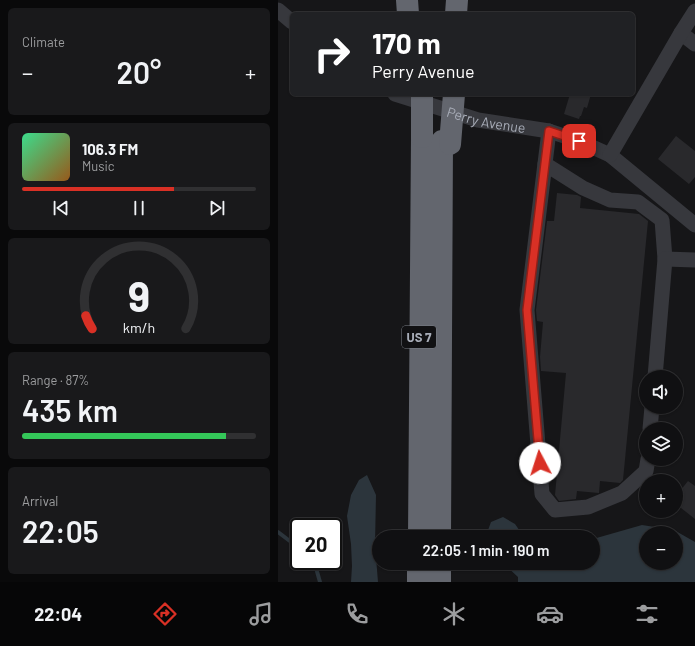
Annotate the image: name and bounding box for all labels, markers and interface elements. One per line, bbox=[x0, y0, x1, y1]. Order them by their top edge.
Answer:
text: 170 m bbox=[372, 26, 441, 60]
icon: right bbox=[306, 28, 358, 80]
text: Climate bbox=[22, 34, 65, 50]
text: 20° bbox=[117, 54, 161, 90]
text: − bbox=[22, 59, 33, 85]
text: + bbox=[245, 59, 256, 85]
text: Perry Avenue bbox=[372, 60, 475, 82]
street label: Perry Avenue bbox=[445, 102, 527, 136]
pin bbox=[562, 124, 596, 158]
icon: arrive bbox=[568, 130, 590, 152]
text: 106.3 FM bbox=[82, 140, 138, 158]
text: Music bbox=[82, 158, 115, 174]
icon: previous bbox=[50, 197, 72, 219]
icon: pause bbox=[128, 197, 150, 219]
icon: next bbox=[206, 197, 228, 219]
text: 9 bbox=[128, 270, 150, 320]
text: km/h bbox=[123, 319, 155, 336]
road number: US 7 bbox=[402, 326, 436, 348]
map controls bbox=[639, 370, 683, 570]
button: sound bbox=[639, 370, 683, 414]
text: Range · 87% bbox=[22, 372, 89, 388]
text: 435 km bbox=[22, 392, 118, 428]
button: layers bbox=[639, 422, 683, 466]
position arrow bbox=[519, 442, 561, 484]
button: + bbox=[639, 474, 683, 518]
text: Arrival bbox=[22, 493, 58, 509]
text: 22:05 bbox=[22, 513, 99, 549]
speed limit sign: 20 bbox=[290, 518, 342, 570]
button: − bbox=[639, 526, 683, 570]
text: 22:05 · 1 min · 190 m bbox=[423, 541, 549, 559]
icon: directions bbox=[151, 600, 179, 628]
icon: music bbox=[247, 600, 275, 628]
icon: phone bbox=[343, 600, 371, 628]
icon: climate bbox=[440, 600, 468, 628]
icon: car bbox=[536, 600, 564, 628]
icon: filters bbox=[633, 600, 661, 628]
text: 22:04 bbox=[34, 603, 82, 625]

